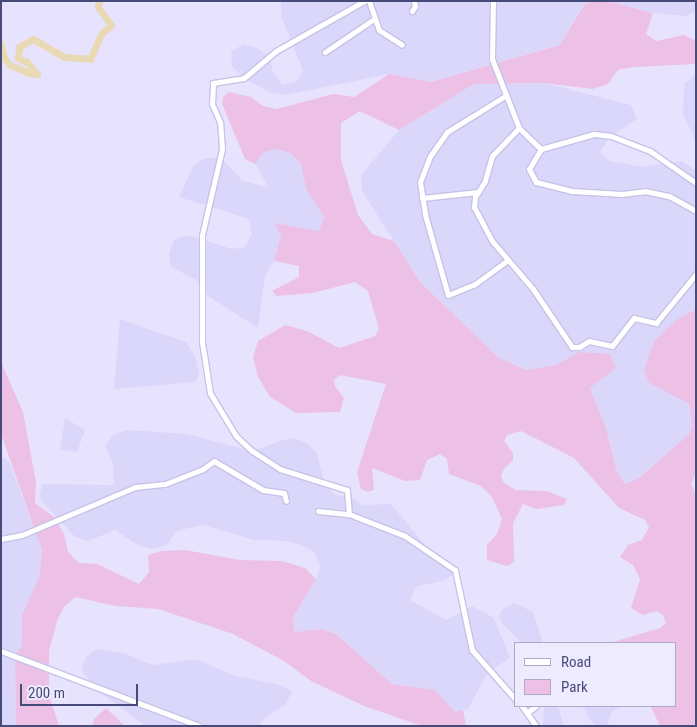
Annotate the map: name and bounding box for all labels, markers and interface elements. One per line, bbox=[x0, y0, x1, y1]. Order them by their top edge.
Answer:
legend bbox=[514, 642, 677, 707]
text: Road bbox=[561, 653, 591, 671]
scale bar bbox=[22, 674, 140, 706]
text: Park bbox=[561, 678, 588, 696]
text: 200 m bbox=[28, 684, 65, 702]

